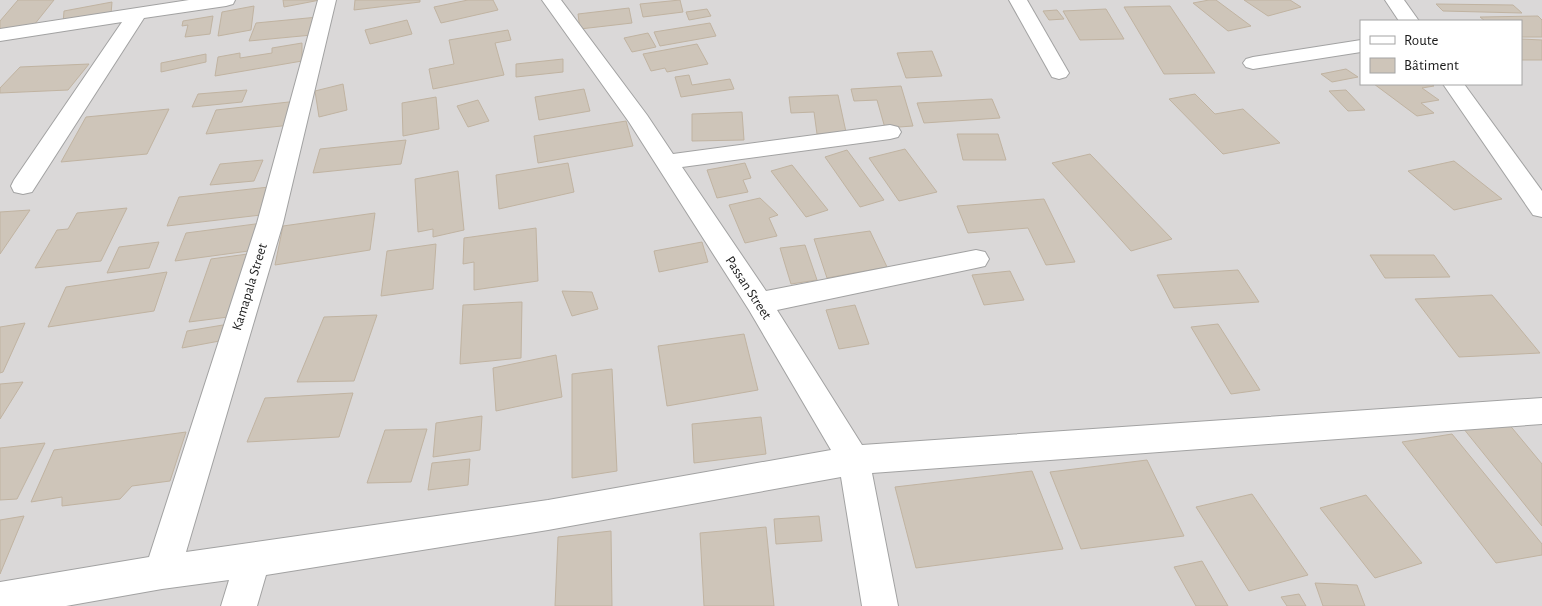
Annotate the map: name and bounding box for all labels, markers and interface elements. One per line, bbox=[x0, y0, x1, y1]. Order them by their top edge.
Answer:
legend bbox=[1360, 20, 1522, 85]
text: Route bbox=[1404, 33, 1438, 48]
text: Bâtiment bbox=[1404, 58, 1459, 73]
street label: Kamapala Street bbox=[230, 241, 270, 332]
street label: Passan Street bbox=[722, 254, 774, 323]

